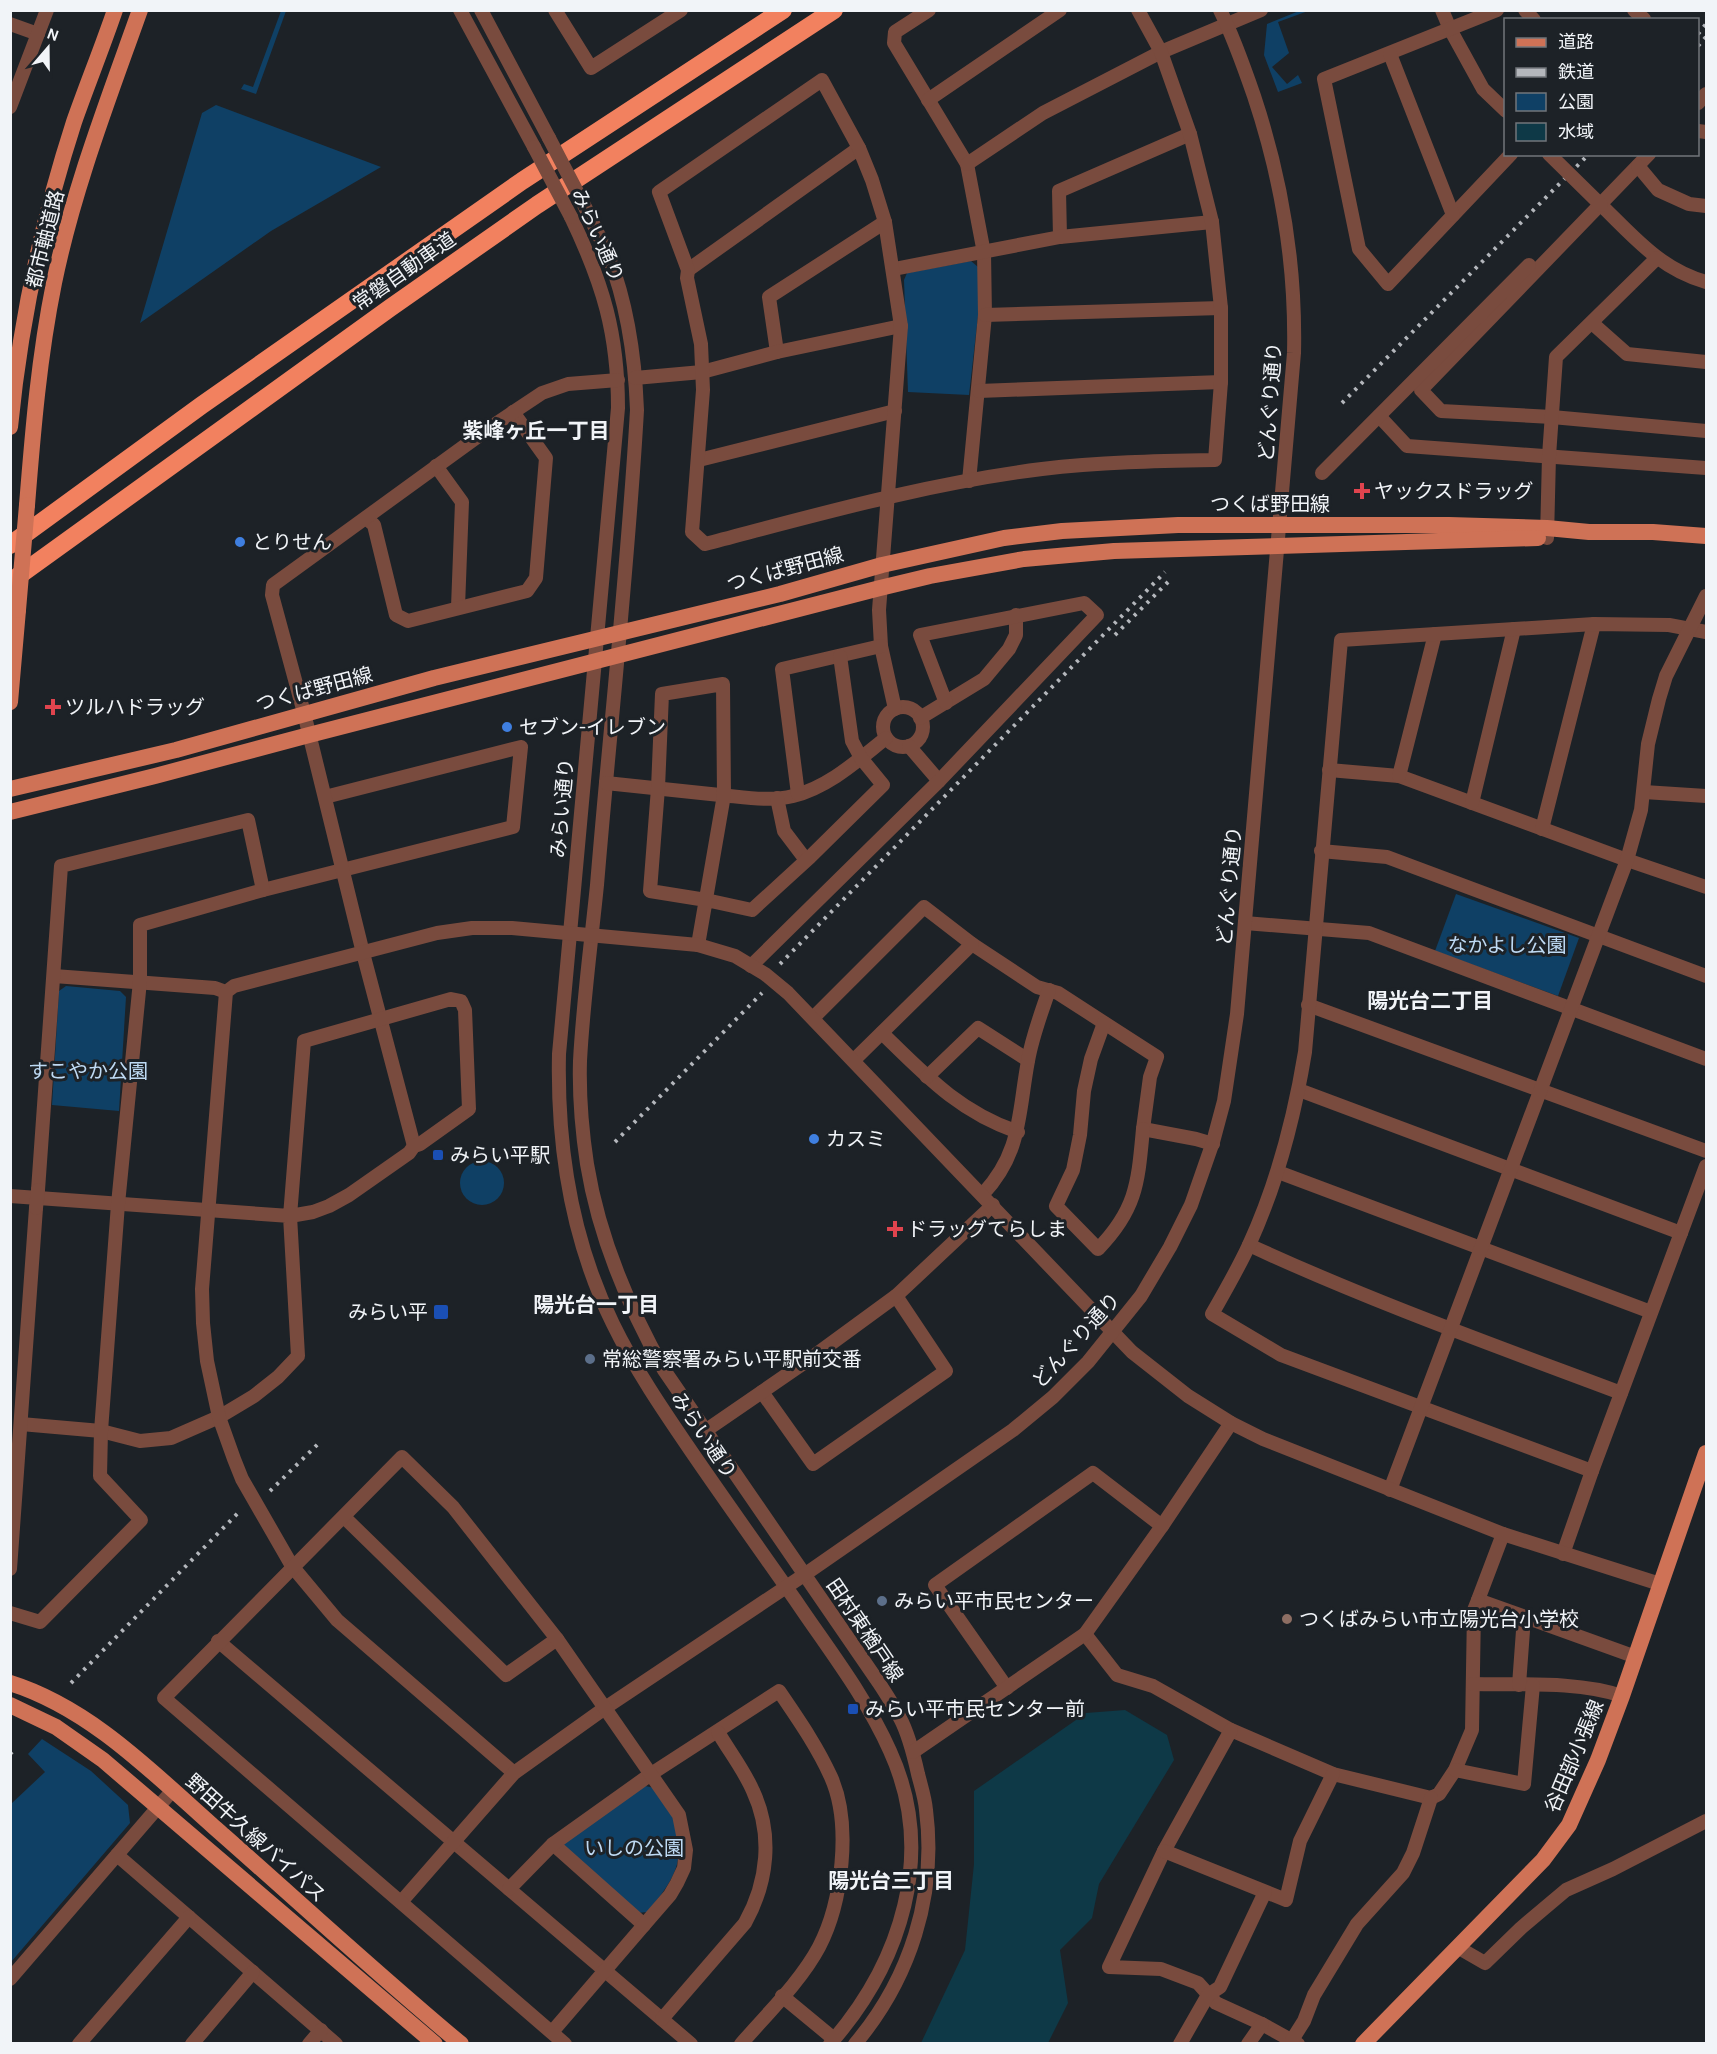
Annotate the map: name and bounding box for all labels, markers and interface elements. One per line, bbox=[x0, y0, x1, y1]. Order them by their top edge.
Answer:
north arrow bbox=[18, 18, 78, 78]
legend bbox=[1504, 18, 1699, 156]
text: N bbox=[44, 23, 62, 45]
text: 道路 bbox=[1558, 31, 1594, 53]
text: 鉄道 bbox=[1558, 61, 1594, 83]
text: 公園 bbox=[1558, 91, 1594, 113]
text: 水域 bbox=[1558, 121, 1594, 143]
street label: みらい通り bbox=[567, 185, 628, 286]
street label: 都市軸道路 bbox=[22, 188, 69, 290]
street label: 常磐自動車道 bbox=[349, 228, 460, 315]
street label: どんぐり通り bbox=[1255, 341, 1286, 463]
district label: 紫峰ヶ丘一丁目 bbox=[463, 419, 610, 443]
place label: ヤックスドラッグ bbox=[1374, 480, 1533, 503]
marker: ヤックスドラッグ bbox=[1355, 484, 1369, 498]
street label: つくば野田線 bbox=[1210, 493, 1330, 516]
place label: とりせん bbox=[252, 531, 332, 554]
marker: とりせん bbox=[233, 535, 247, 549]
street label: つくば野田線 bbox=[724, 543, 846, 596]
street label: つくば野田線 bbox=[253, 663, 375, 716]
place label: ツルハドラッグ bbox=[65, 696, 205, 719]
marker: ツルハドラッグ bbox=[46, 700, 60, 714]
place label: セブン-イレブン bbox=[519, 716, 666, 739]
marker: セブン-イレブン bbox=[500, 720, 514, 734]
street label: みらい通り bbox=[547, 757, 578, 859]
street label: どんぐり通り bbox=[1213, 825, 1246, 947]
park label: なかよし公園 bbox=[1448, 934, 1567, 957]
district label: 陽光台二丁目 bbox=[1367, 989, 1493, 1013]
park label: すこやか公園 bbox=[28, 1060, 148, 1083]
place label: カスミ bbox=[826, 1128, 886, 1151]
marker: カスミ bbox=[807, 1132, 821, 1146]
place label: みらい平駅 bbox=[450, 1144, 550, 1167]
marker: みらい平駅 bbox=[431, 1148, 445, 1162]
place label: ドラッグてらしま bbox=[907, 1218, 1067, 1241]
marker: ドラッグてらしま bbox=[888, 1222, 902, 1236]
street label: どんぐり通り bbox=[1028, 1288, 1125, 1393]
district label: 陽光台一丁目 bbox=[533, 1293, 659, 1317]
place label: みらい平 bbox=[348, 1301, 428, 1324]
marker: みらい平 bbox=[432, 1303, 450, 1321]
place label: 常総警察署みらい平駅前交番 bbox=[602, 1348, 862, 1371]
marker: 常総警察署みらい平駅前交番 bbox=[583, 1352, 597, 1366]
street label: みらい通り bbox=[666, 1387, 741, 1483]
street label: 田村東楢戸線 bbox=[821, 1574, 908, 1686]
place label: みらい平市民センター bbox=[894, 1590, 1094, 1613]
marker: みらい平市民センター bbox=[875, 1594, 889, 1608]
place label: つくばみらい市立陽光台小学校 bbox=[1299, 1608, 1579, 1631]
marker: つくばみらい市立陽光台小学校 bbox=[1280, 1612, 1294, 1626]
street label: 谷田部小張線 bbox=[1540, 1696, 1608, 1816]
place label: みらい平市民センター前 bbox=[865, 1698, 1085, 1721]
marker: みらい平市民センター前 bbox=[846, 1702, 860, 1716]
street label: 野田牛久線バイパス bbox=[181, 1770, 330, 1907]
park label: いしの公園 bbox=[584, 1837, 684, 1860]
district label: 陽光台三丁目 bbox=[828, 1869, 954, 1893]

